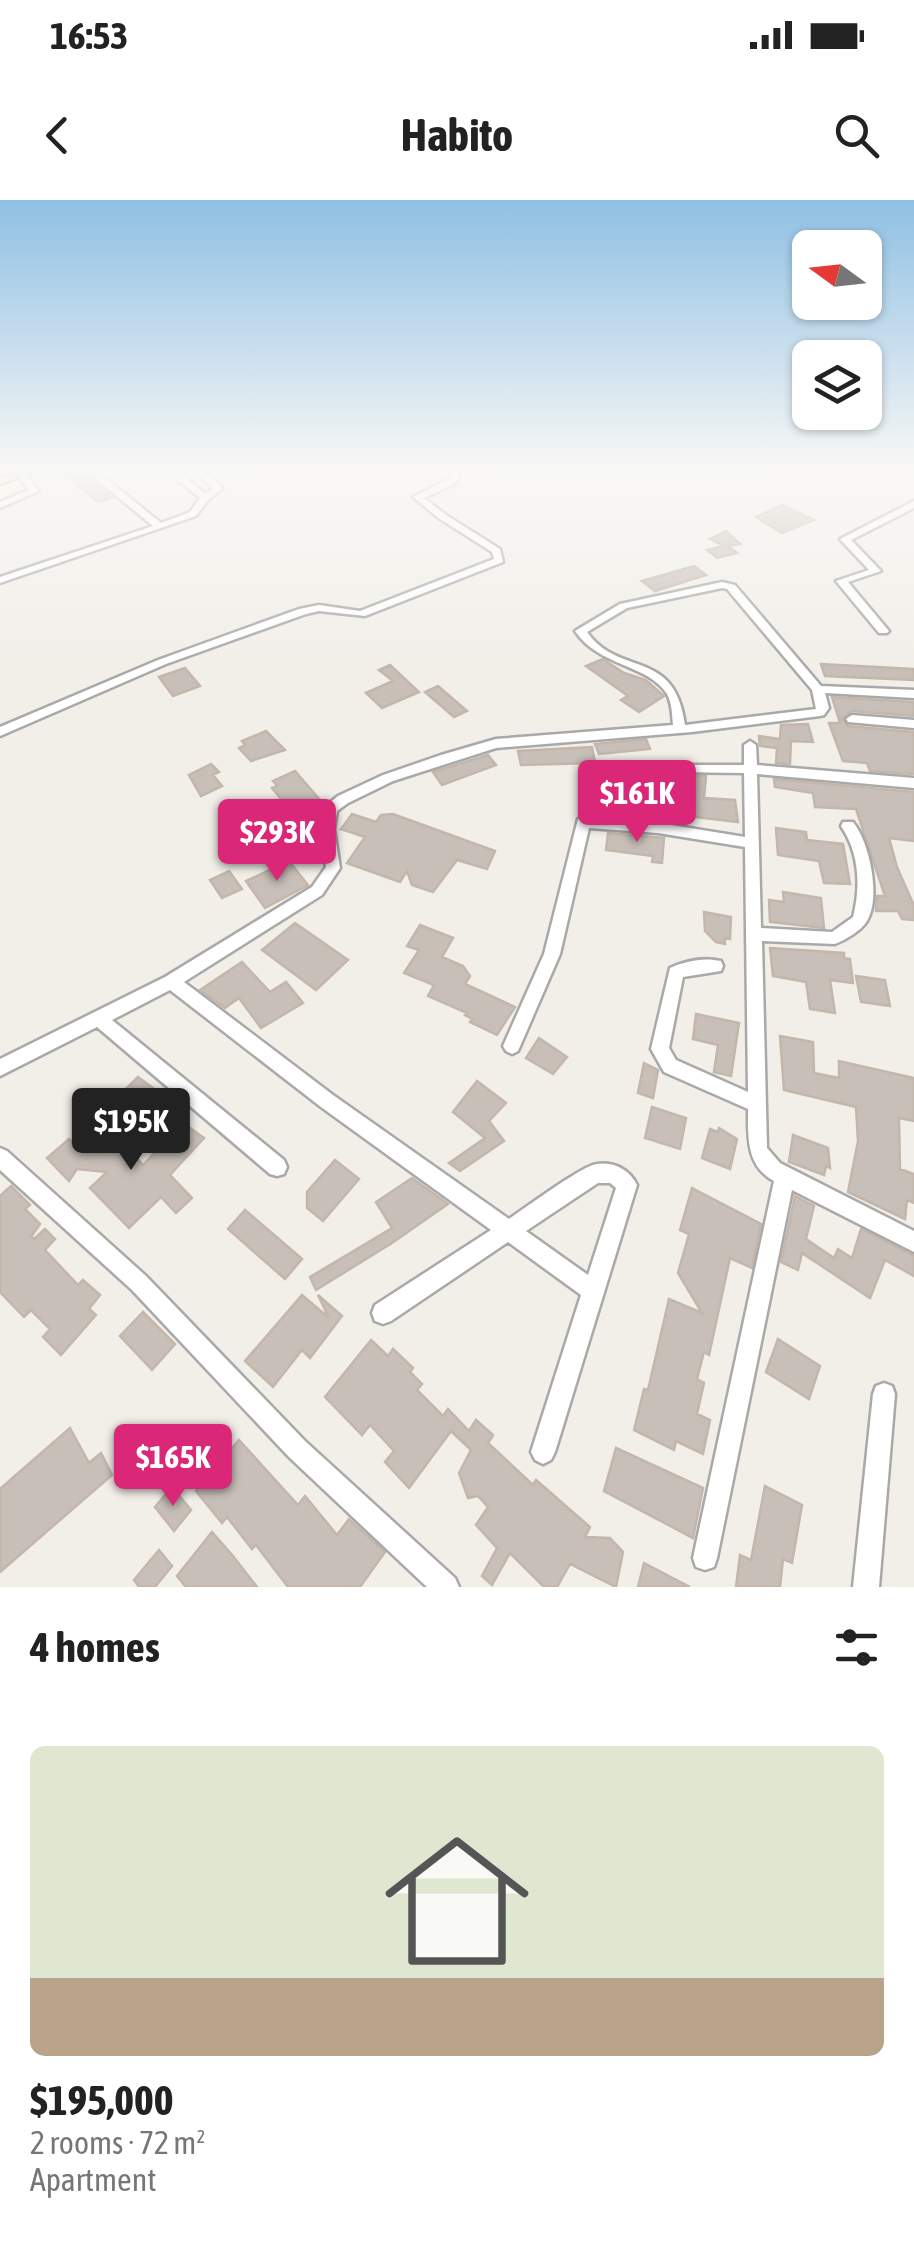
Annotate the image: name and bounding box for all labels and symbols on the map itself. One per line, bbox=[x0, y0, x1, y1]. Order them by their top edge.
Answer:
north arrow bbox=[792, 230, 882, 320]
pin: $161K bbox=[567, 760, 707, 845]
pin: $293K bbox=[207, 799, 347, 884]
pin: $195K bbox=[61, 1088, 201, 1173]
pin: $165K bbox=[103, 1424, 243, 1509]

